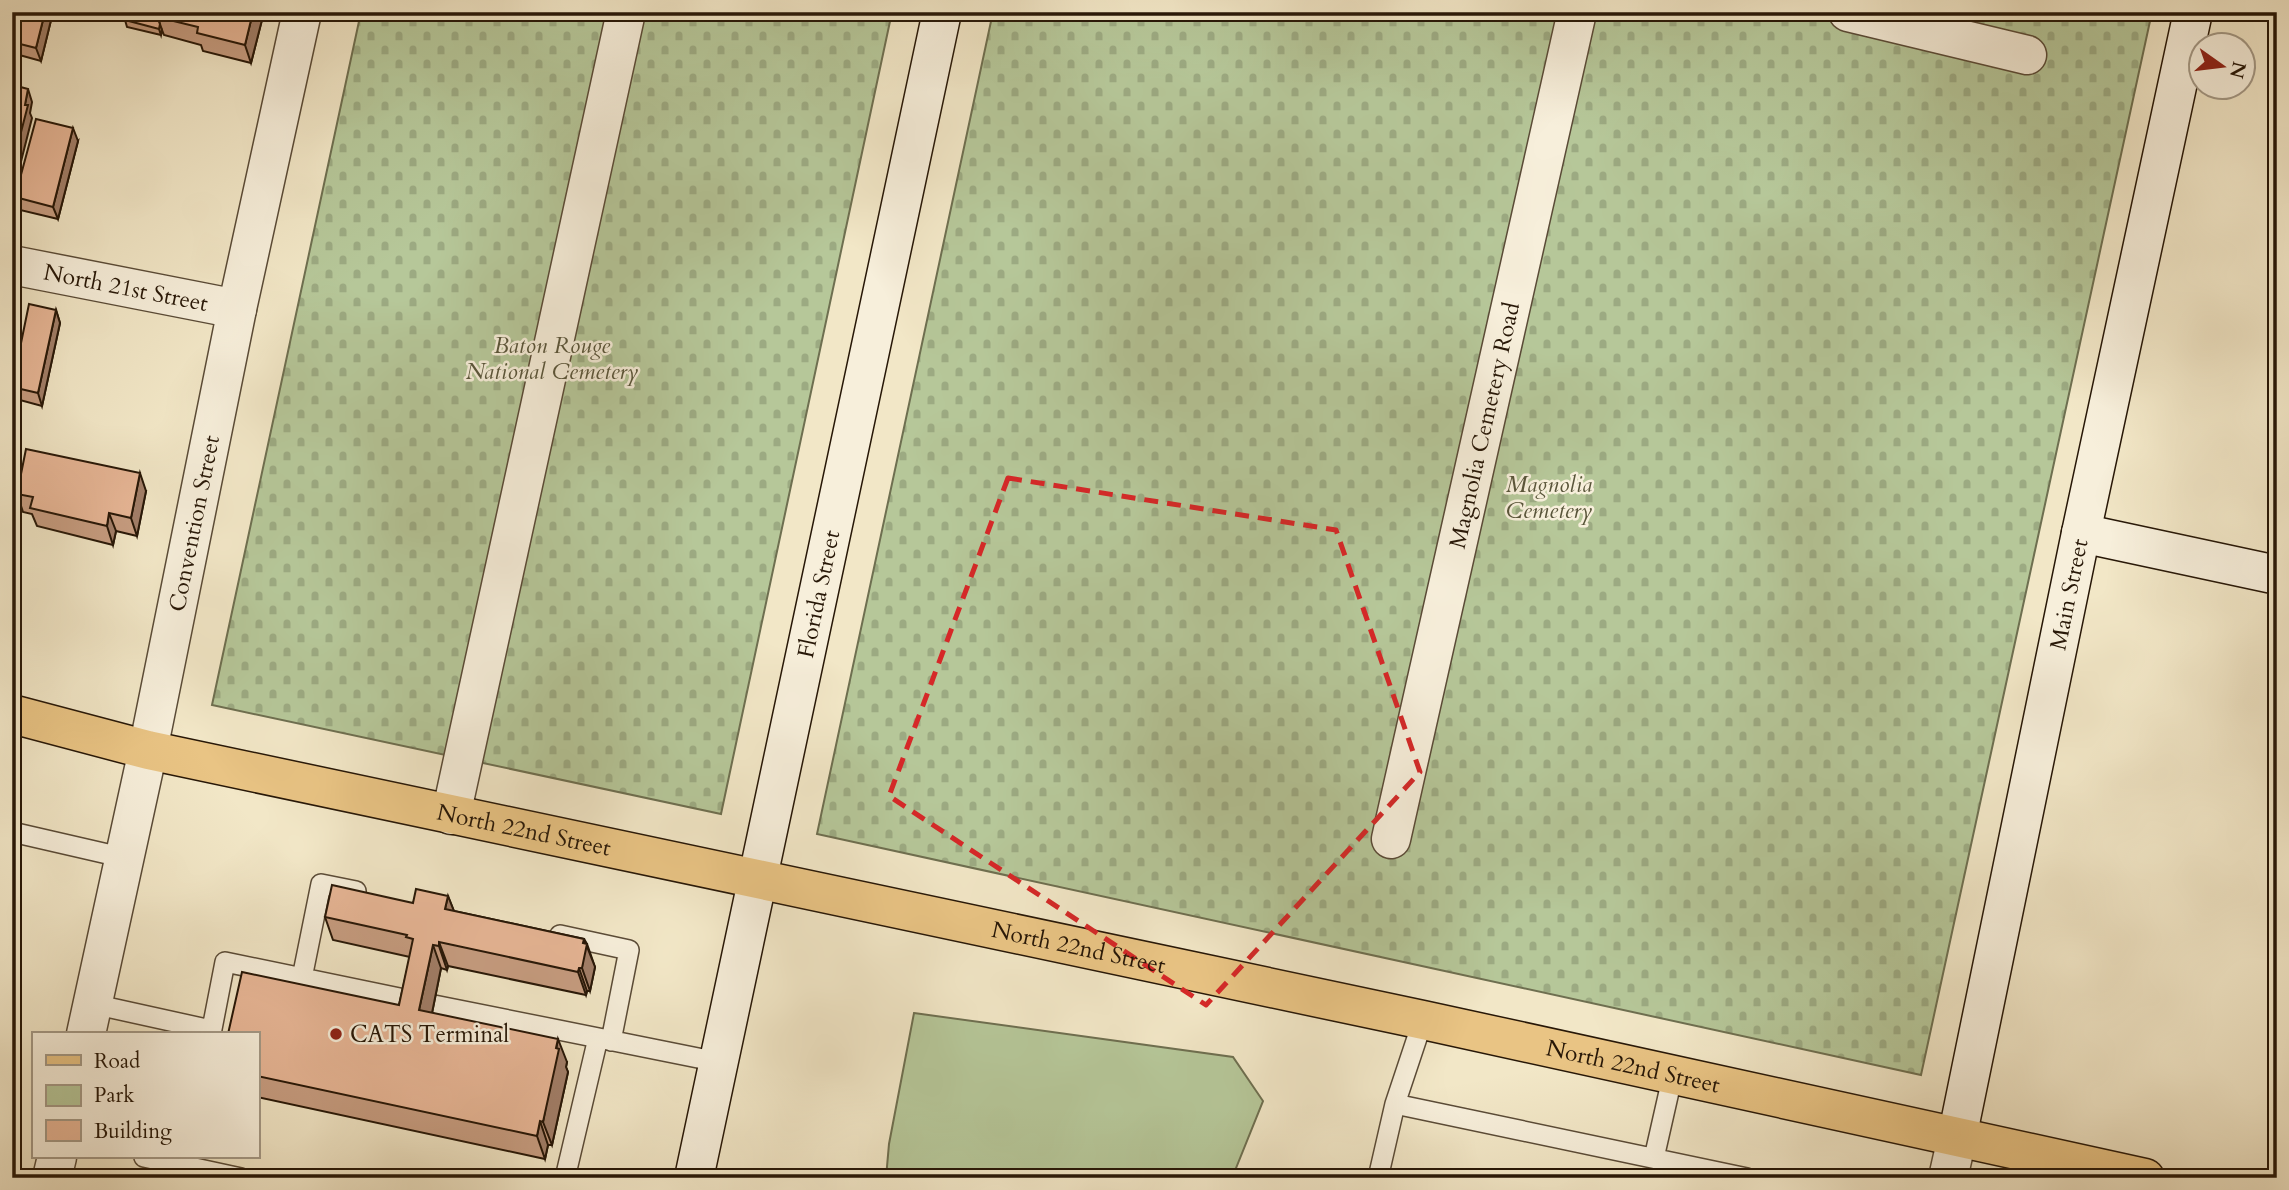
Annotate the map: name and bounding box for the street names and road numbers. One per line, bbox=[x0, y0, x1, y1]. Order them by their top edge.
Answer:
street label: North 21st Street bbox=[41, 256, 211, 318]
street label: Magnolia Cemetery Road bbox=[1441, 299, 1527, 551]
street label: Convention Street bbox=[161, 432, 227, 614]
street label: Florida Street bbox=[790, 527, 847, 661]
street label: Main Street bbox=[2042, 536, 2095, 653]
street label: North 22nd Street bbox=[434, 796, 614, 863]
street label: North 22nd Street bbox=[989, 914, 1168, 981]
street label: North 22nd Street bbox=[1543, 1032, 1723, 1100]

